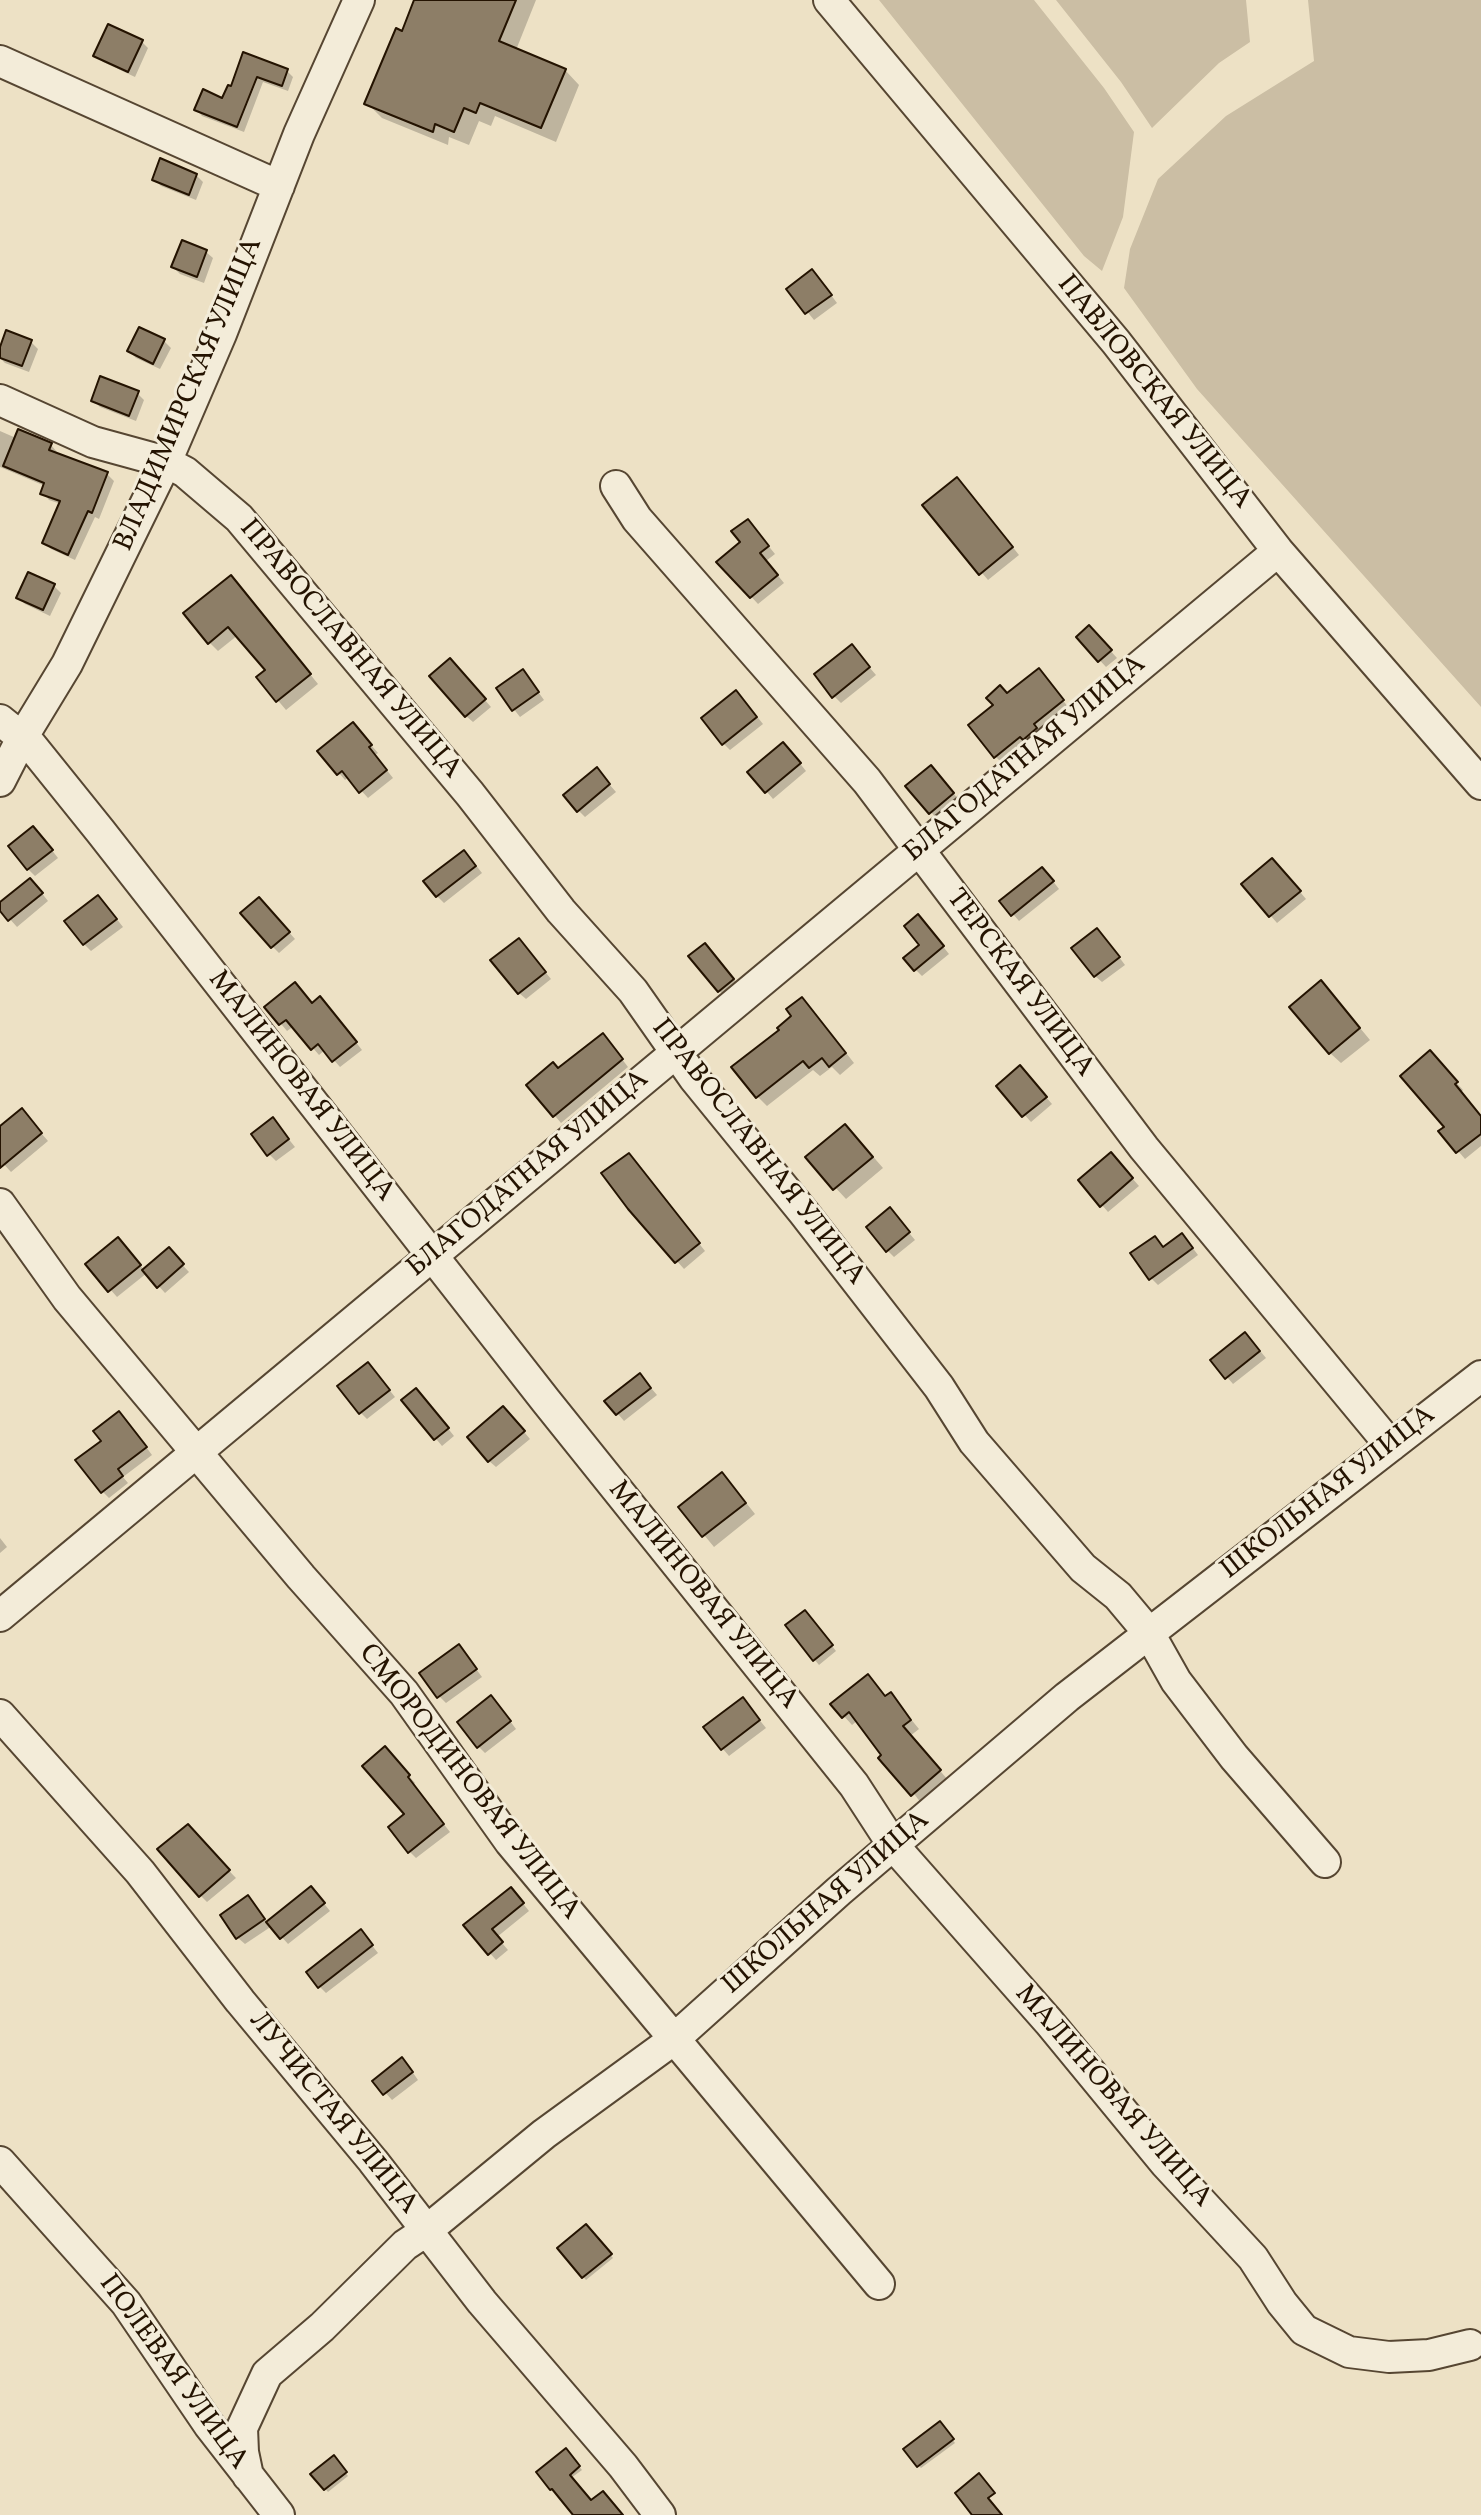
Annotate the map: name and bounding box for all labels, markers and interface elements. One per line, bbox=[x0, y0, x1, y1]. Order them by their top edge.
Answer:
street label: ВЛАДИМИРСКАЯ УЛИЦА bbox=[109, 233, 271, 557]
street label: ПАВЛОВСКАЯ УЛИЦА bbox=[1048, 269, 1258, 517]
street label: ПРАВОСЛАВНАЯ УЛИЦА bbox=[231, 513, 467, 787]
street label: БЛАГОДАТНАЯ УЛИЦА bbox=[898, 649, 1154, 871]
street label: ТЕРСКАЯ УЛИЦА bbox=[938, 884, 1100, 1084]
street label: МАЛИНОВАЯ УЛИЦА bbox=[199, 965, 401, 1209]
street label: ПРАВОСЛАВНАЯ УЛИЦА bbox=[643, 1013, 871, 1293]
street label: БЛАГОДАТНАЯ УЛИЦА bbox=[401, 1064, 657, 1286]
street label: ШКОЛЬНАЯ УЛИЦА bbox=[1215, 1400, 1443, 1588]
street label: МАЛИНОВАЯ УЛИЦА bbox=[600, 1475, 804, 1717]
street label: СМОРОДИНОВАЯ УЛИЦА bbox=[350, 1638, 586, 1928]
street label: ШКОЛЬНАЯ УЛИЦА bbox=[717, 1805, 937, 2003]
street label: МАЛИНОВАЯ УЛИЦА bbox=[1006, 1979, 1218, 2215]
street label: ЛУЧИСТАЯ УЛИЦА bbox=[240, 2006, 424, 2222]
street label: ПОЛЕВАЯ УЛИЦА bbox=[90, 2269, 254, 2477]

